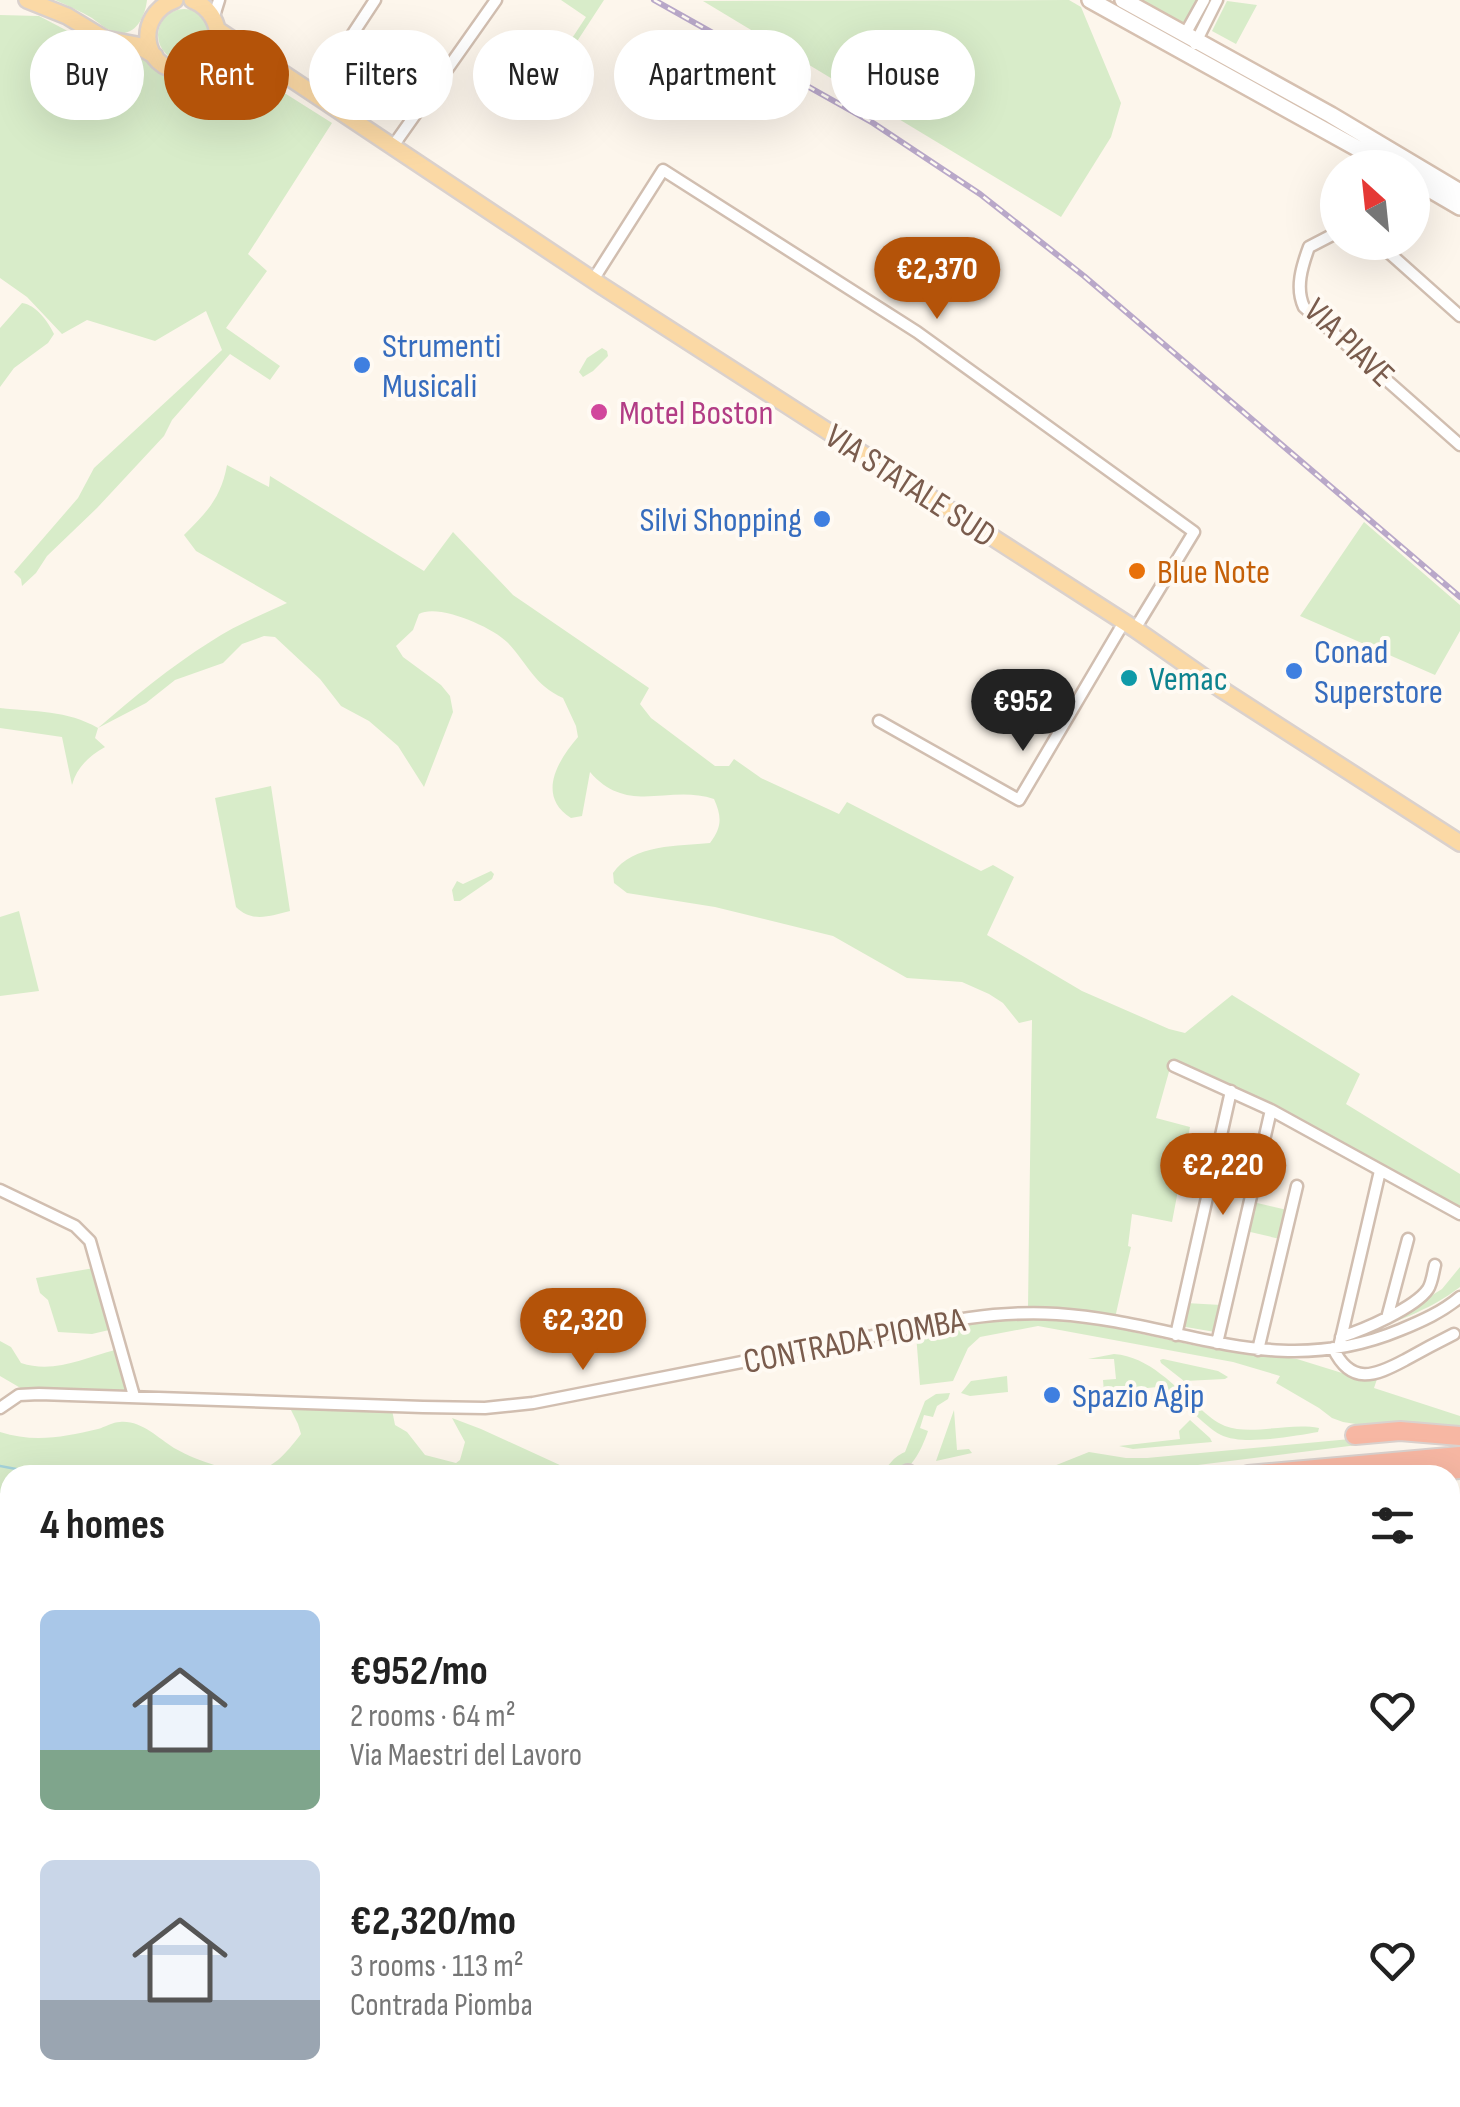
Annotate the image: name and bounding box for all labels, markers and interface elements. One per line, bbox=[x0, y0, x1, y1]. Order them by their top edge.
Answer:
chip: Buy bbox=[30, 30, 144, 120]
chip: Rent bbox=[164, 30, 289, 120]
chip: Filters bbox=[309, 30, 453, 120]
chip: New bbox=[473, 30, 594, 120]
chip: Apartment bbox=[614, 30, 811, 120]
chip: House bbox=[831, 30, 975, 120]
north arrow bbox=[1320, 150, 1430, 260]
map controls bbox=[1320, 150, 1430, 260]
pin: €2,370 bbox=[856, 237, 1018, 322]
text: €2,370 bbox=[896, 250, 978, 289]
street label: VIA PIAVE bbox=[1295, 290, 1403, 397]
place label: Strumenti Musicali bbox=[382, 325, 501, 408]
marker: Strumenti Musicali bbox=[351, 354, 373, 376]
place label: Motel Boston bbox=[619, 392, 773, 435]
marker: Motel Boston bbox=[588, 401, 610, 423]
street label: VIA STATALE SUD bbox=[817, 415, 1004, 557]
place label: Silvi Shopping bbox=[639, 499, 802, 542]
marker: Silvi Shopping bbox=[811, 508, 833, 530]
place label: Blue Note bbox=[1157, 551, 1270, 594]
marker: Blue Note bbox=[1126, 560, 1148, 582]
place label: Conad Superstore bbox=[1314, 631, 1443, 714]
place label: Vemac bbox=[1149, 658, 1228, 701]
marker: Conad Superstore bbox=[1283, 660, 1305, 682]
marker: Vemac bbox=[1118, 667, 1140, 689]
pin: €952 bbox=[964, 669, 1082, 754]
text: €952 bbox=[993, 682, 1053, 721]
pin: €2,220 bbox=[1142, 1133, 1304, 1218]
text: €2,220 bbox=[1182, 1146, 1264, 1185]
pin: €2,320 bbox=[502, 1288, 664, 1373]
street label: CONTRADA PIOMBA bbox=[740, 1299, 970, 1384]
text: €2,320 bbox=[542, 1301, 624, 1340]
place label: Spazio Agip bbox=[1072, 1375, 1205, 1418]
marker: Spazio Agip bbox=[1041, 1384, 1063, 1406]
icon: filters bbox=[1365, 1498, 1420, 1553]
text: 4 homes bbox=[40, 1500, 165, 1551]
text: €952/mo bbox=[350, 1646, 488, 1697]
icon: home bbox=[120, 1650, 240, 1770]
icon: heart bbox=[1365, 1683, 1420, 1738]
text: 2 rooms · 64 m² bbox=[350, 1697, 516, 1736]
text: Via Maestri del Lavoro bbox=[350, 1736, 582, 1775]
text: €2,320/mo bbox=[350, 1896, 516, 1947]
icon: home bbox=[120, 1900, 240, 2020]
icon: heart bbox=[1365, 1933, 1420, 1988]
text: 3 rooms · 113 m² bbox=[350, 1947, 524, 1986]
text: Contrada Piomba bbox=[350, 1986, 533, 2025]

